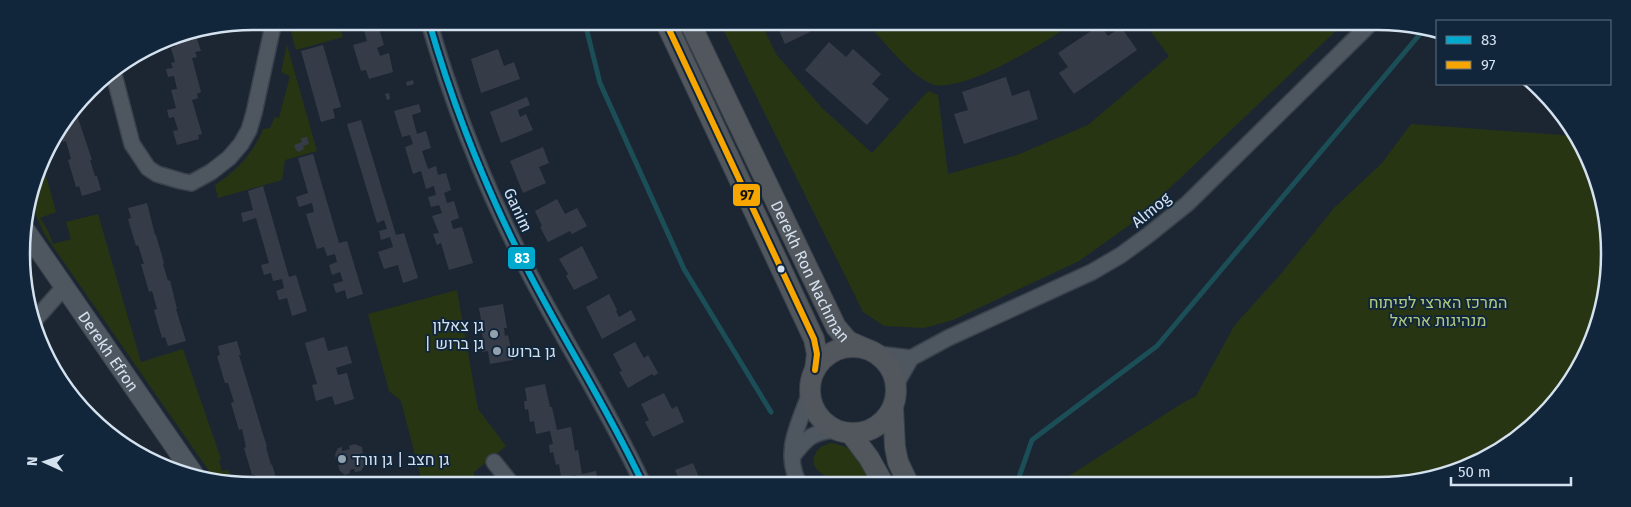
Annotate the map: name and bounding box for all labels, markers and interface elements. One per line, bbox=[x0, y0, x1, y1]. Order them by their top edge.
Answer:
legend bbox=[1436, 20, 1611, 85]
text: 83 bbox=[1481, 31, 1497, 49]
text: 97 bbox=[1481, 56, 1496, 74]
line badge: 97 bbox=[732, 183, 761, 207]
street label: Ganim bbox=[500, 185, 536, 235]
text: 97 bbox=[740, 187, 755, 204]
street label: Almog bbox=[1127, 188, 1175, 232]
street label: Derekh Ron Nachman bbox=[767, 197, 854, 346]
line badge: 83 bbox=[507, 246, 536, 270]
text: 83 bbox=[514, 250, 530, 267]
unlabelled marker bbox=[776, 264, 786, 274]
park label: המרכז הארצי לפיתוח מנהיגות אריאל bbox=[1369, 293, 1507, 330]
street label: Derekh Efron bbox=[74, 307, 143, 395]
place label: גן צאלון | גן ברוש bbox=[425, 316, 484, 353]
marker: גן צאלון | גן ברוש bbox=[488, 328, 500, 340]
place label: גן ברוש bbox=[507, 342, 556, 361]
marker: גן ברוש bbox=[491, 345, 503, 357]
north arrow bbox=[20, 437, 70, 487]
place label: גן חצב | גן וורד bbox=[352, 450, 450, 469]
marker: גן חצב | גן וורד bbox=[336, 453, 348, 465]
scale bar bbox=[1451, 454, 1571, 486]
text: N bbox=[24, 456, 41, 466]
text: 50 m bbox=[1458, 463, 1491, 481]

